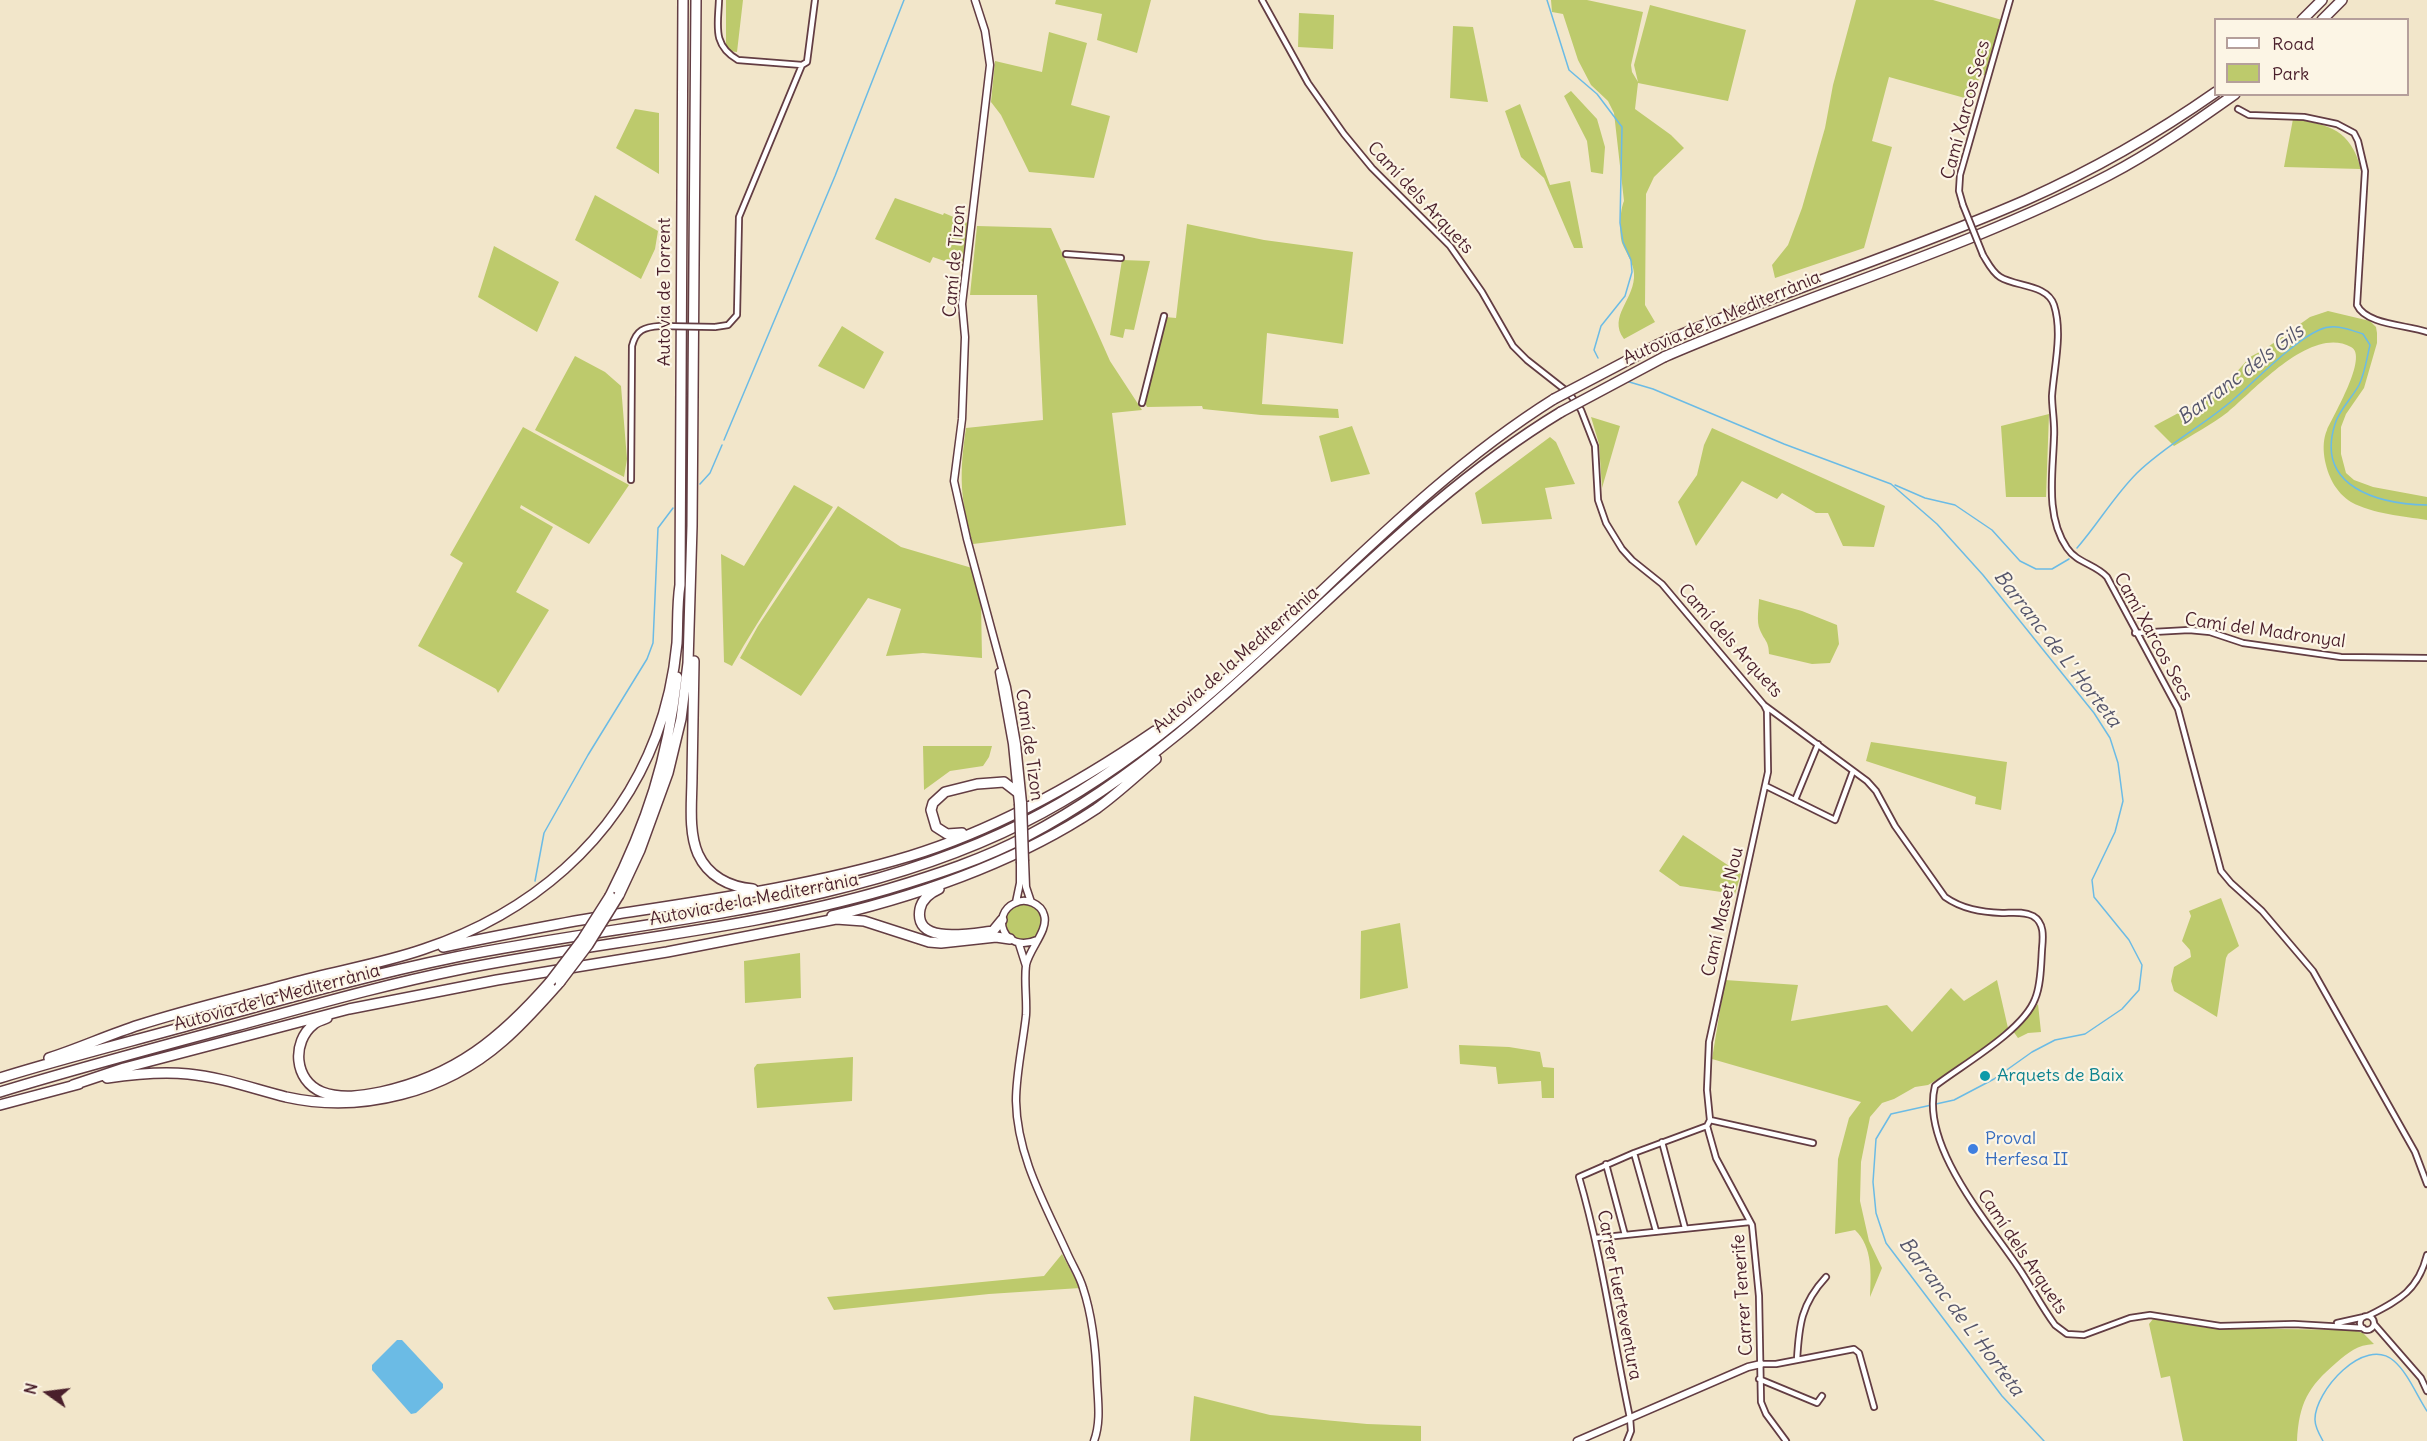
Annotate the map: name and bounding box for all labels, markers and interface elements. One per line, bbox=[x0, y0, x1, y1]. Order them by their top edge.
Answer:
legend bbox=[2214, 18, 2409, 96]
text: Road bbox=[2272, 32, 2314, 55]
street label: Camí Xarcos Secs bbox=[1937, 38, 1995, 182]
text: Park bbox=[2272, 62, 2309, 85]
street label: Camí dels Arquets bbox=[1362, 137, 1478, 259]
street label: Camí de Tizon bbox=[939, 204, 971, 318]
street label: Autovia de Torrent bbox=[654, 218, 676, 366]
street label: Autovia de la Mediterrània bbox=[1620, 267, 1824, 369]
water label: Barranc dels Gils bbox=[2173, 320, 2309, 430]
water label: Barranc de L' Horteta bbox=[1988, 566, 2126, 732]
street label: Camí Xarcos Secs bbox=[2109, 569, 2197, 705]
street label: Camí dels Arquets bbox=[1673, 580, 1787, 702]
street label: Autovia de la Mediterrània bbox=[1149, 582, 1323, 738]
street label: Camí del Madronyal bbox=[2183, 609, 2347, 653]
street label: Camí de Tizon bbox=[1010, 688, 1048, 802]
street label: Camí Maset Nou bbox=[1698, 845, 1748, 979]
street label: Autovia de la Mediterrània bbox=[648, 869, 860, 931]
street label: Autovia de la Mediterrània bbox=[172, 960, 382, 1036]
place label: Arquets de Baix bbox=[1997, 1065, 2124, 1087]
marker: Arquets de Baix bbox=[1978, 1069, 1992, 1083]
place label: Proval Herfesa II bbox=[1985, 1128, 2068, 1170]
marker: Proval Herfesa II bbox=[1966, 1142, 1980, 1156]
street label: Camí dels Arquets bbox=[1972, 1186, 2072, 1318]
street label: Carrer Fuerteventura bbox=[1592, 1208, 1646, 1382]
street label: Carrer Tenerife bbox=[1728, 1233, 1758, 1357]
water label: Barranc de L' Horteta bbox=[1893, 1233, 2029, 1401]
north arrow bbox=[18, 1363, 78, 1423]
text: N bbox=[19, 1381, 42, 1396]

